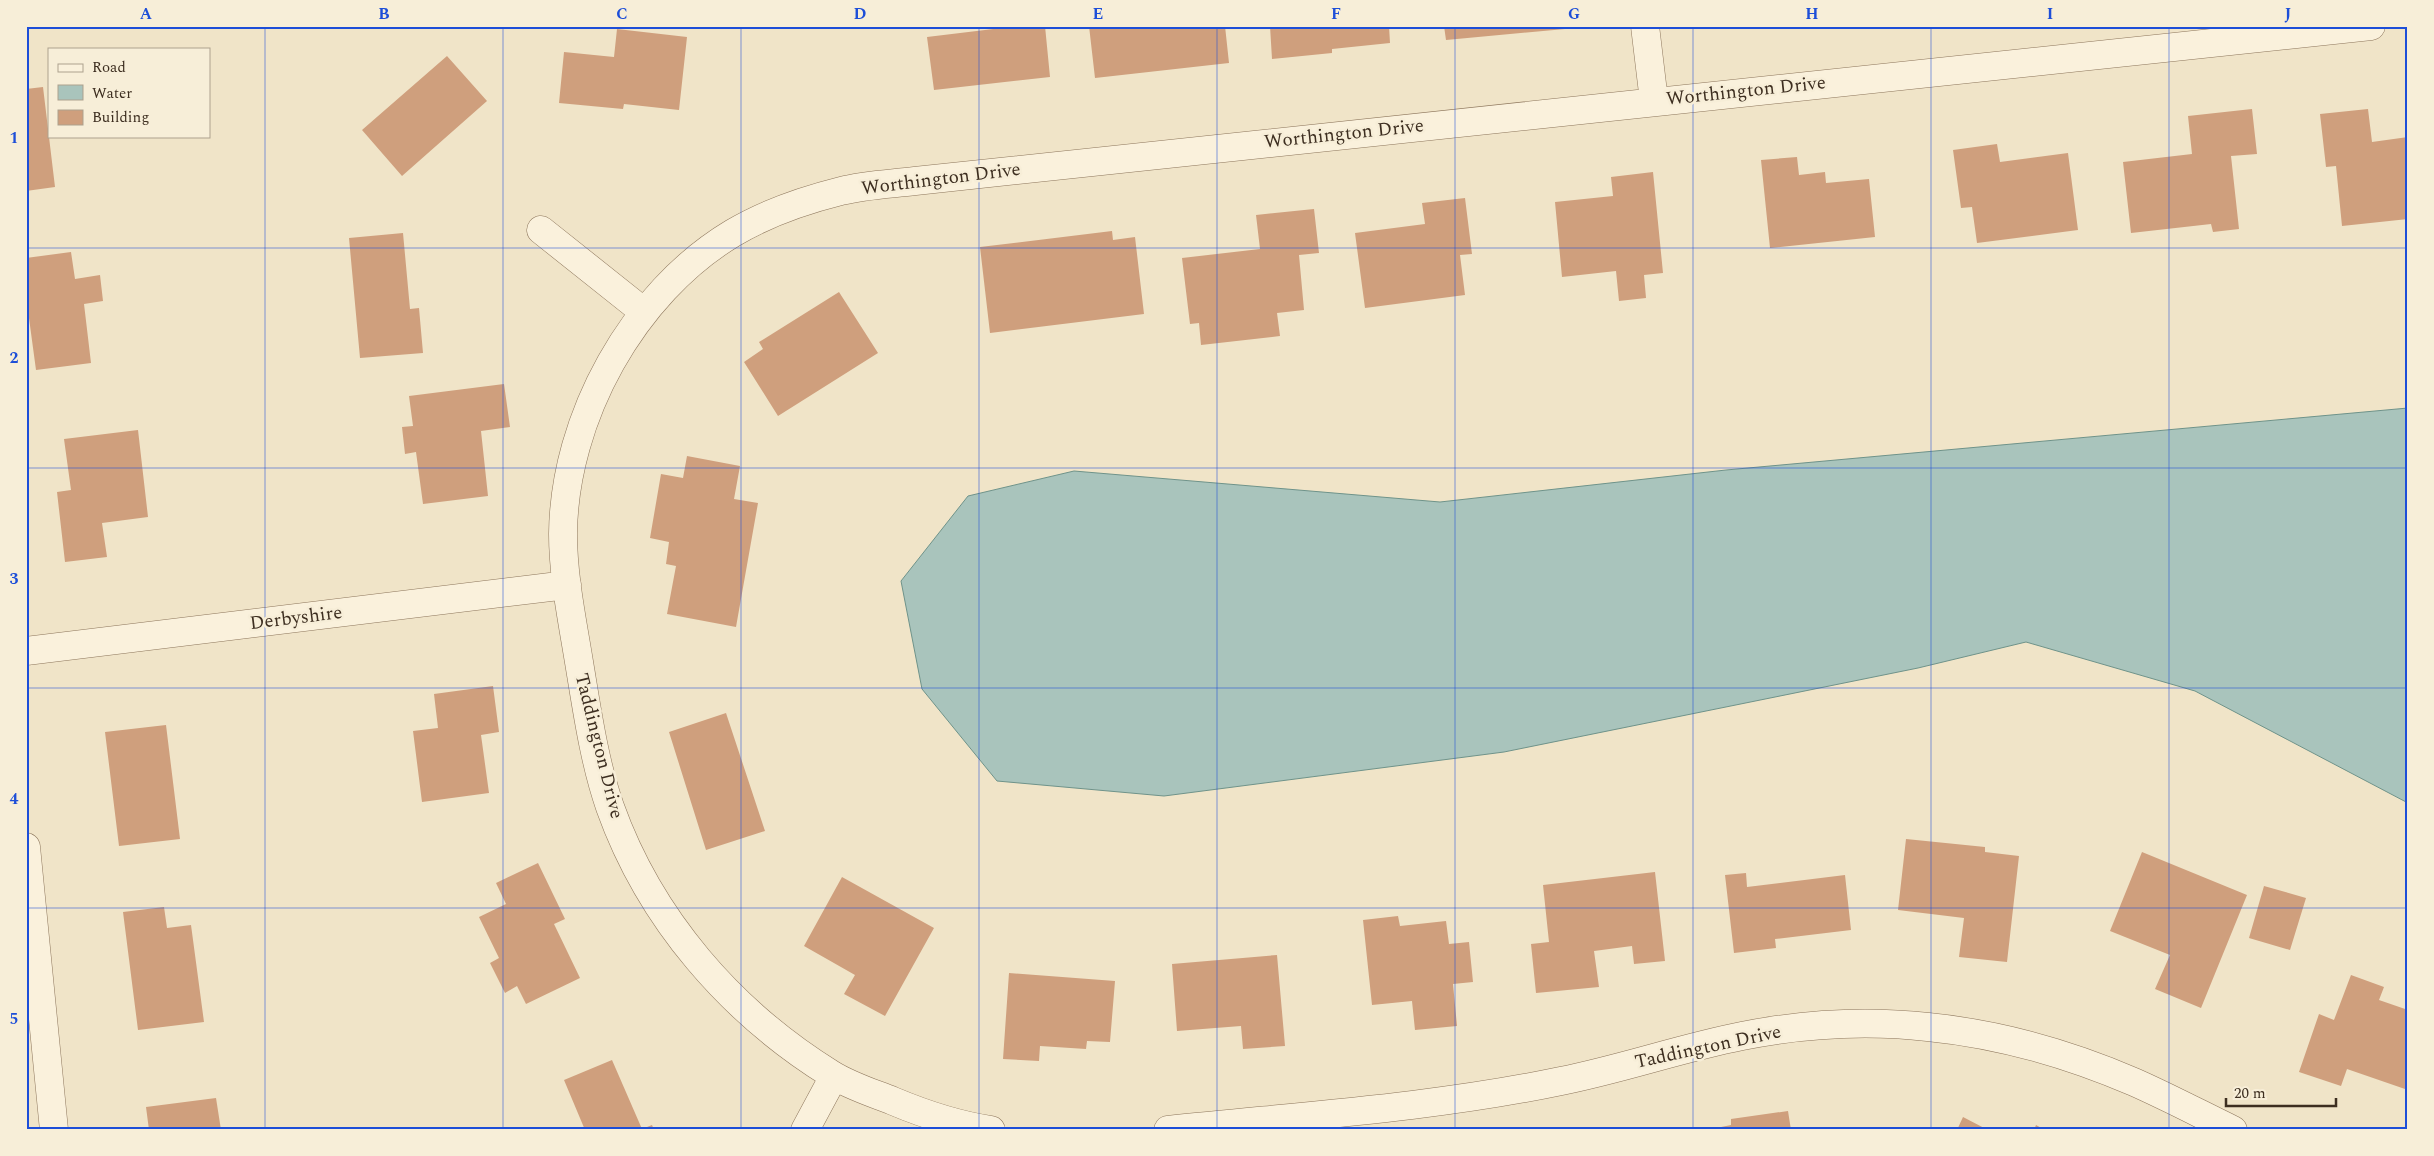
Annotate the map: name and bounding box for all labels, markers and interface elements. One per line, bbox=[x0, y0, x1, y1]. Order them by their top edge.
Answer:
text: A bbox=[140, 2, 153, 26]
text: B bbox=[378, 2, 390, 26]
text: C bbox=[616, 2, 628, 26]
text: D bbox=[854, 2, 867, 26]
text: E bbox=[1093, 2, 1103, 26]
text: F bbox=[1331, 2, 1341, 26]
text: G bbox=[1568, 2, 1580, 26]
text: H bbox=[1805, 2, 1819, 26]
text: I bbox=[2047, 2, 2053, 26]
text: J bbox=[2285, 2, 2292, 26]
legend bbox=[48, 48, 210, 138]
text: Road bbox=[92, 56, 126, 79]
street label: Worthington Drive bbox=[1665, 68, 1827, 114]
text: Water bbox=[92, 82, 132, 105]
text: Building bbox=[92, 106, 149, 129]
street label: Worthington Drive bbox=[1263, 111, 1425, 157]
text: 1 bbox=[10, 126, 18, 150]
street label: Worthington Drive bbox=[860, 155, 1022, 203]
text: 2 bbox=[10, 346, 19, 370]
text: 3 bbox=[10, 567, 19, 591]
street label: Derbyshire bbox=[248, 598, 344, 638]
street label: Taddington Drive bbox=[567, 670, 631, 822]
text: 4 bbox=[10, 787, 19, 811]
text: 5 bbox=[10, 1007, 18, 1031]
street label: Taddington Drive bbox=[1632, 1017, 1784, 1077]
scale bar bbox=[2226, 1076, 2336, 1108]
text: 20 m bbox=[2234, 1082, 2266, 1105]

